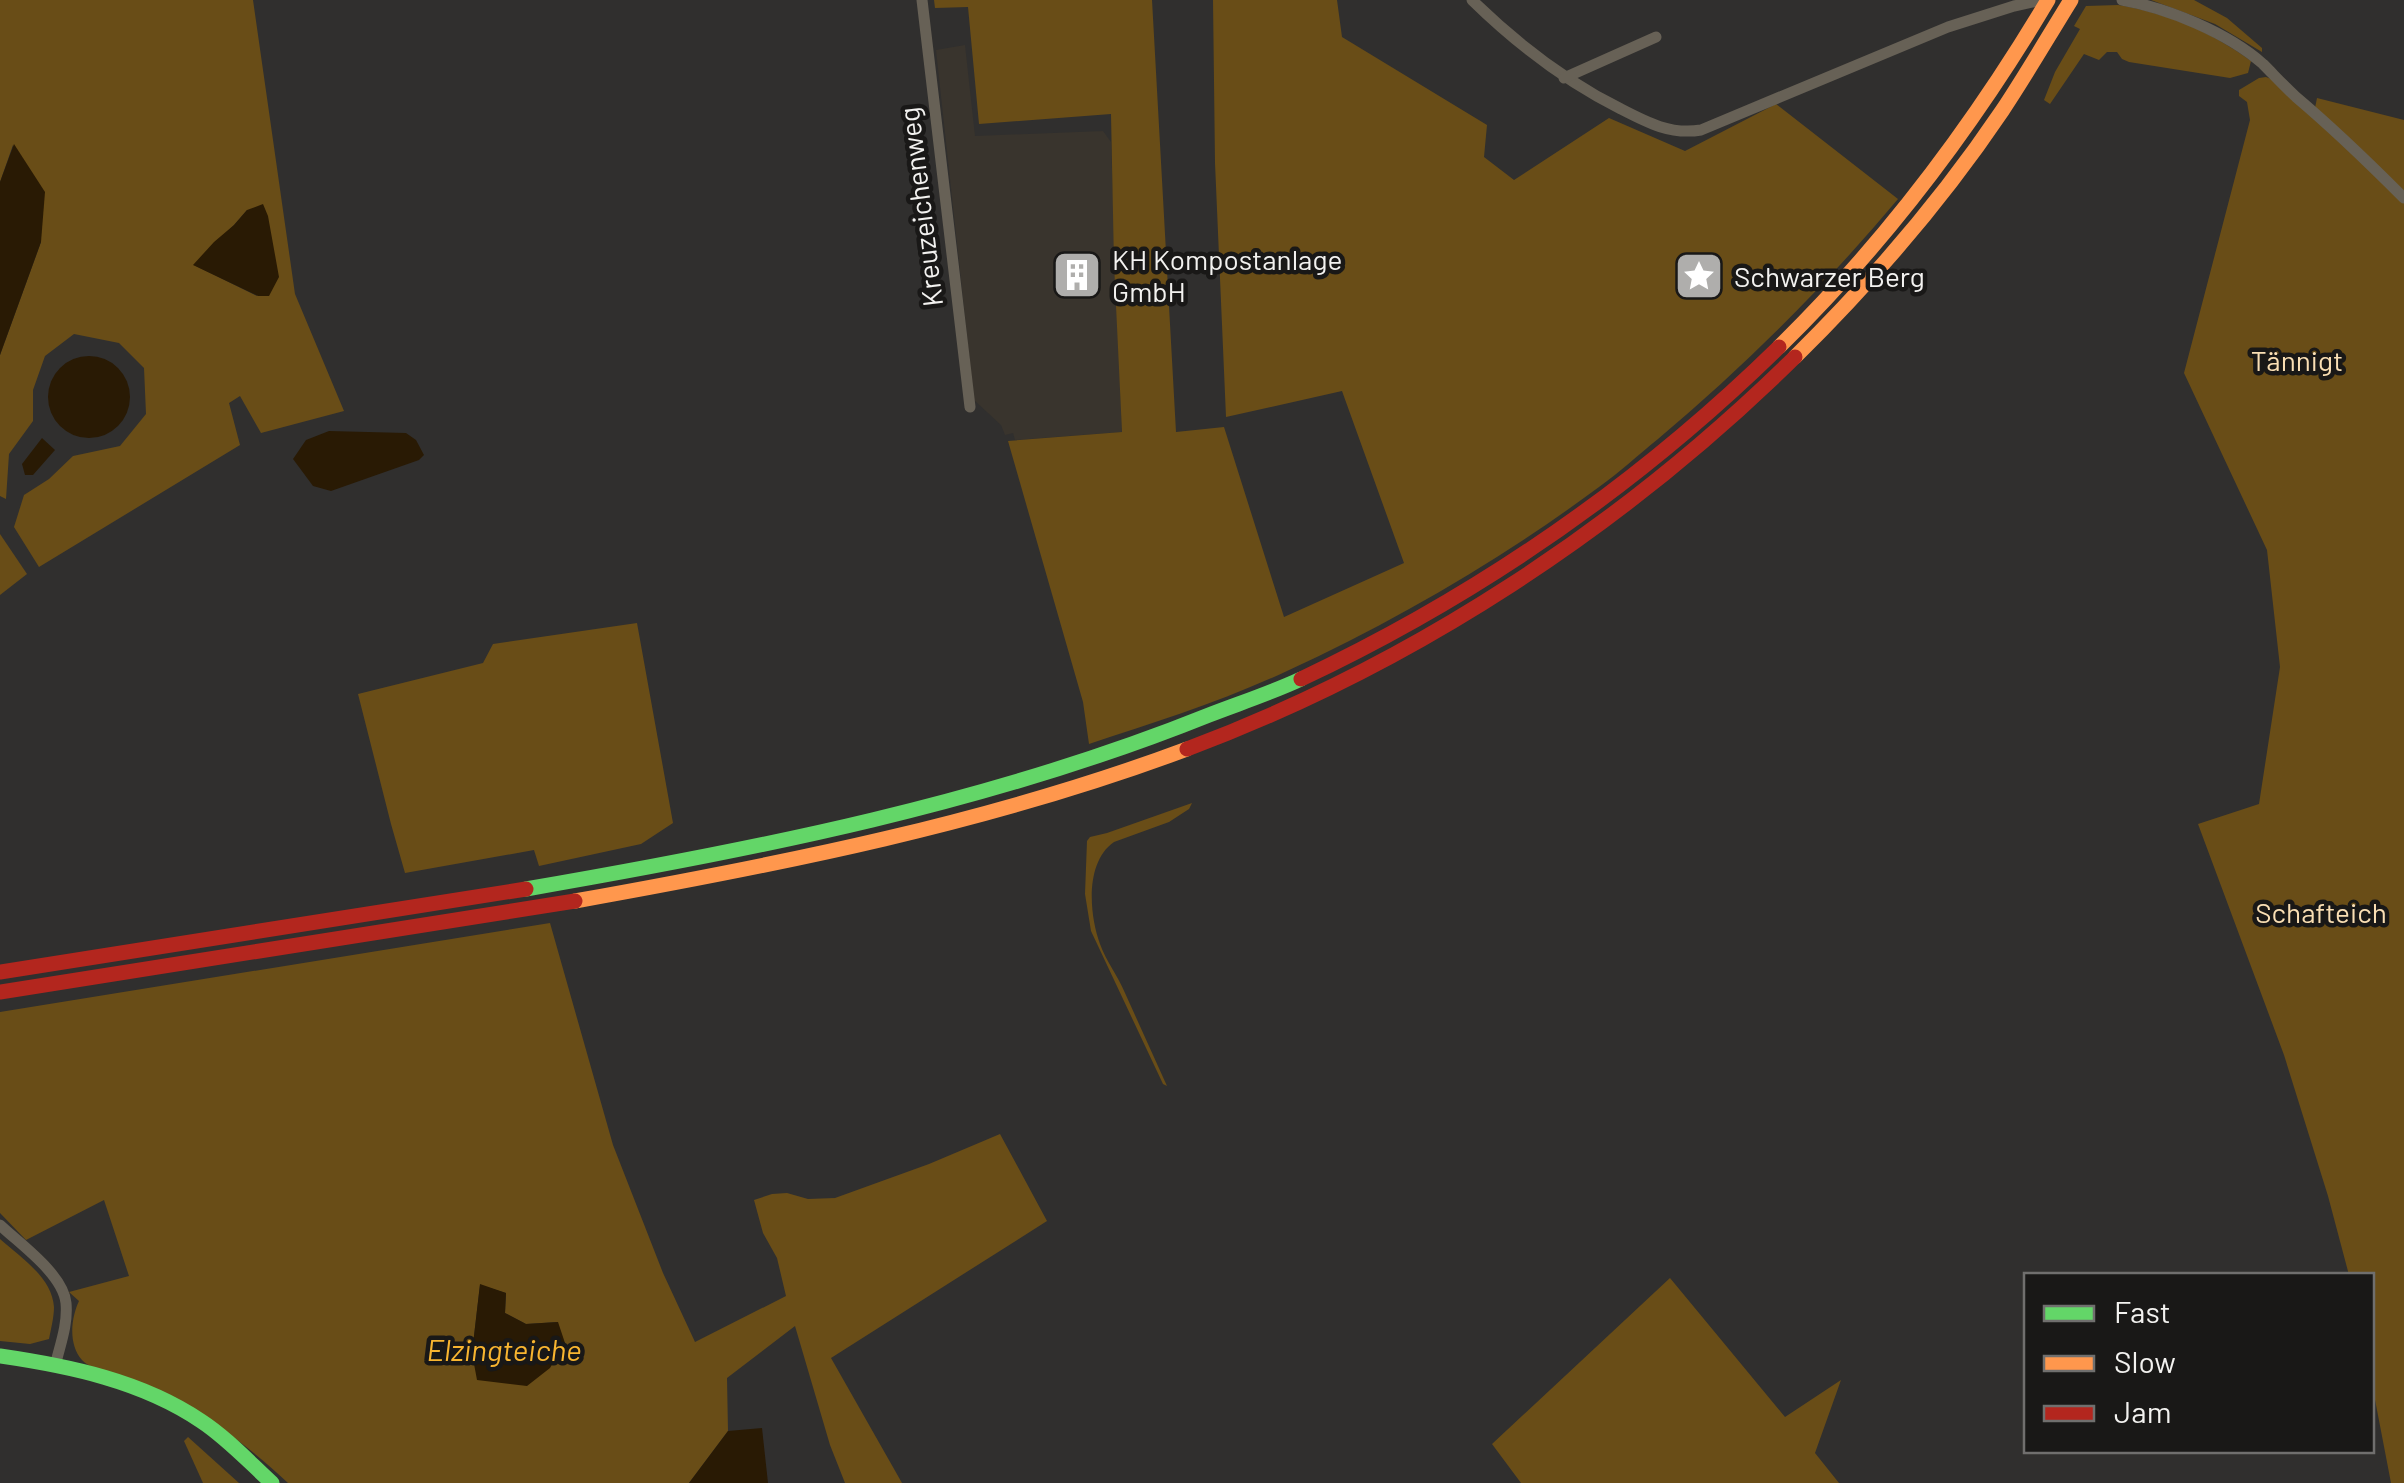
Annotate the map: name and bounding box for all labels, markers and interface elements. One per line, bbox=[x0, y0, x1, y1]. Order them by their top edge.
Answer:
street label: Kreuzeichenweg bbox=[891, 105, 949, 309]
place label: KH Kompostanlage GmbH bbox=[1112, 242, 1342, 308]
building icon: KH Kompostanlage GmbH bbox=[1051, 249, 1103, 301]
place icon: Schwarzer Berg bbox=[1673, 250, 1725, 302]
place label: Schwarzer Berg bbox=[1734, 259, 1925, 293]
park label: Tännigt bbox=[2251, 343, 2343, 377]
park label: Schafteich bbox=[2255, 895, 2387, 929]
legend bbox=[2024, 1273, 2374, 1453]
text: Fast bbox=[2114, 1293, 2171, 1329]
water label: Elzingteiche bbox=[426, 1331, 582, 1367]
text: Slow bbox=[2114, 1343, 2176, 1379]
text: Jam bbox=[2114, 1393, 2171, 1429]

